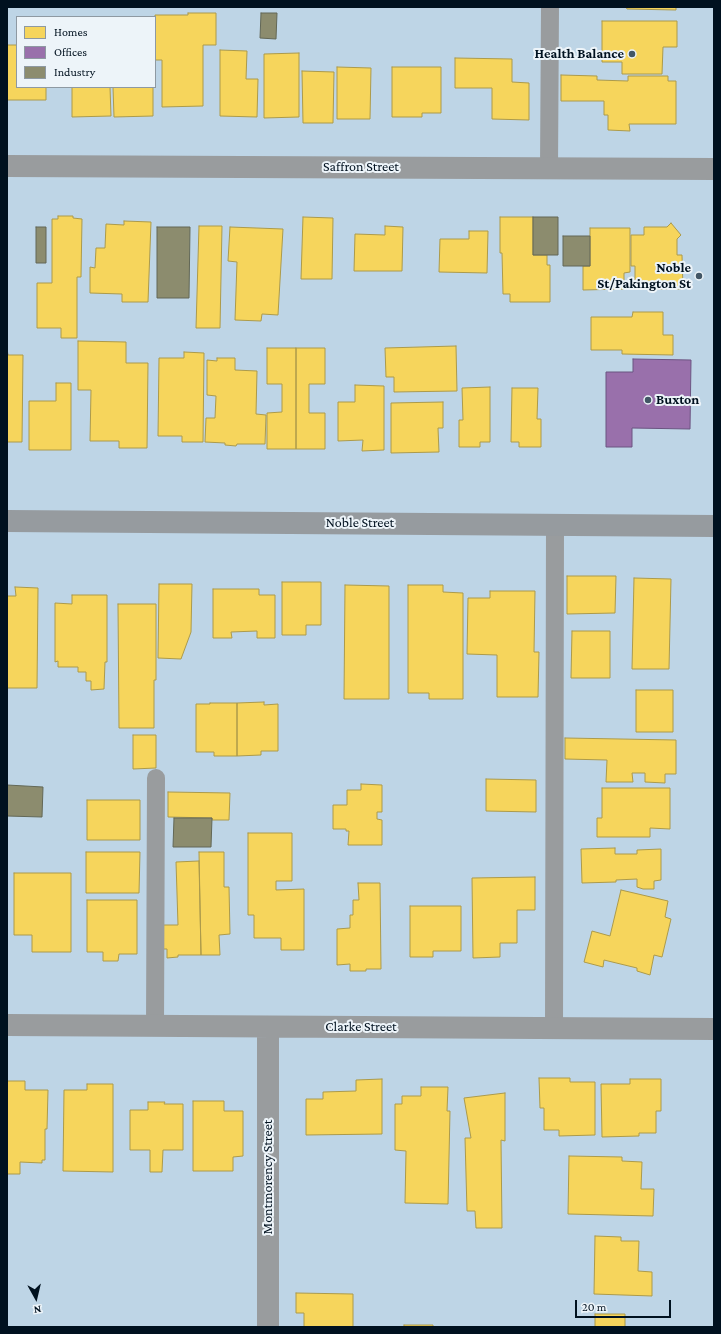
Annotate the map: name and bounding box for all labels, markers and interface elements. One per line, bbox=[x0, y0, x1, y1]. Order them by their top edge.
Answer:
legend bbox=[16, 16, 156, 88]
text: Homes bbox=[54, 25, 87, 39]
text: Offices bbox=[54, 45, 87, 59]
place label: Health Balance bbox=[535, 46, 624, 62]
marker: Health Balance bbox=[627, 49, 637, 59]
text: Industry bbox=[54, 65, 95, 79]
street label: Saffron Street bbox=[323, 159, 399, 175]
place label: Noble St/Pakington St bbox=[597, 260, 691, 292]
marker: Noble St/Pakington St bbox=[694, 271, 704, 281]
place label: Buxton bbox=[656, 392, 699, 408]
marker: Buxton bbox=[643, 395, 653, 405]
street label: Noble Street bbox=[326, 515, 394, 531]
street label: Clarke Street bbox=[325, 1019, 397, 1035]
street label: Montmorency Street bbox=[260, 1120, 276, 1234]
north arrow bbox=[16, 1278, 56, 1318]
scale bar bbox=[577, 1292, 673, 1318]
text: 20 m bbox=[582, 1300, 606, 1314]
text: N bbox=[33, 1303, 42, 1316]

